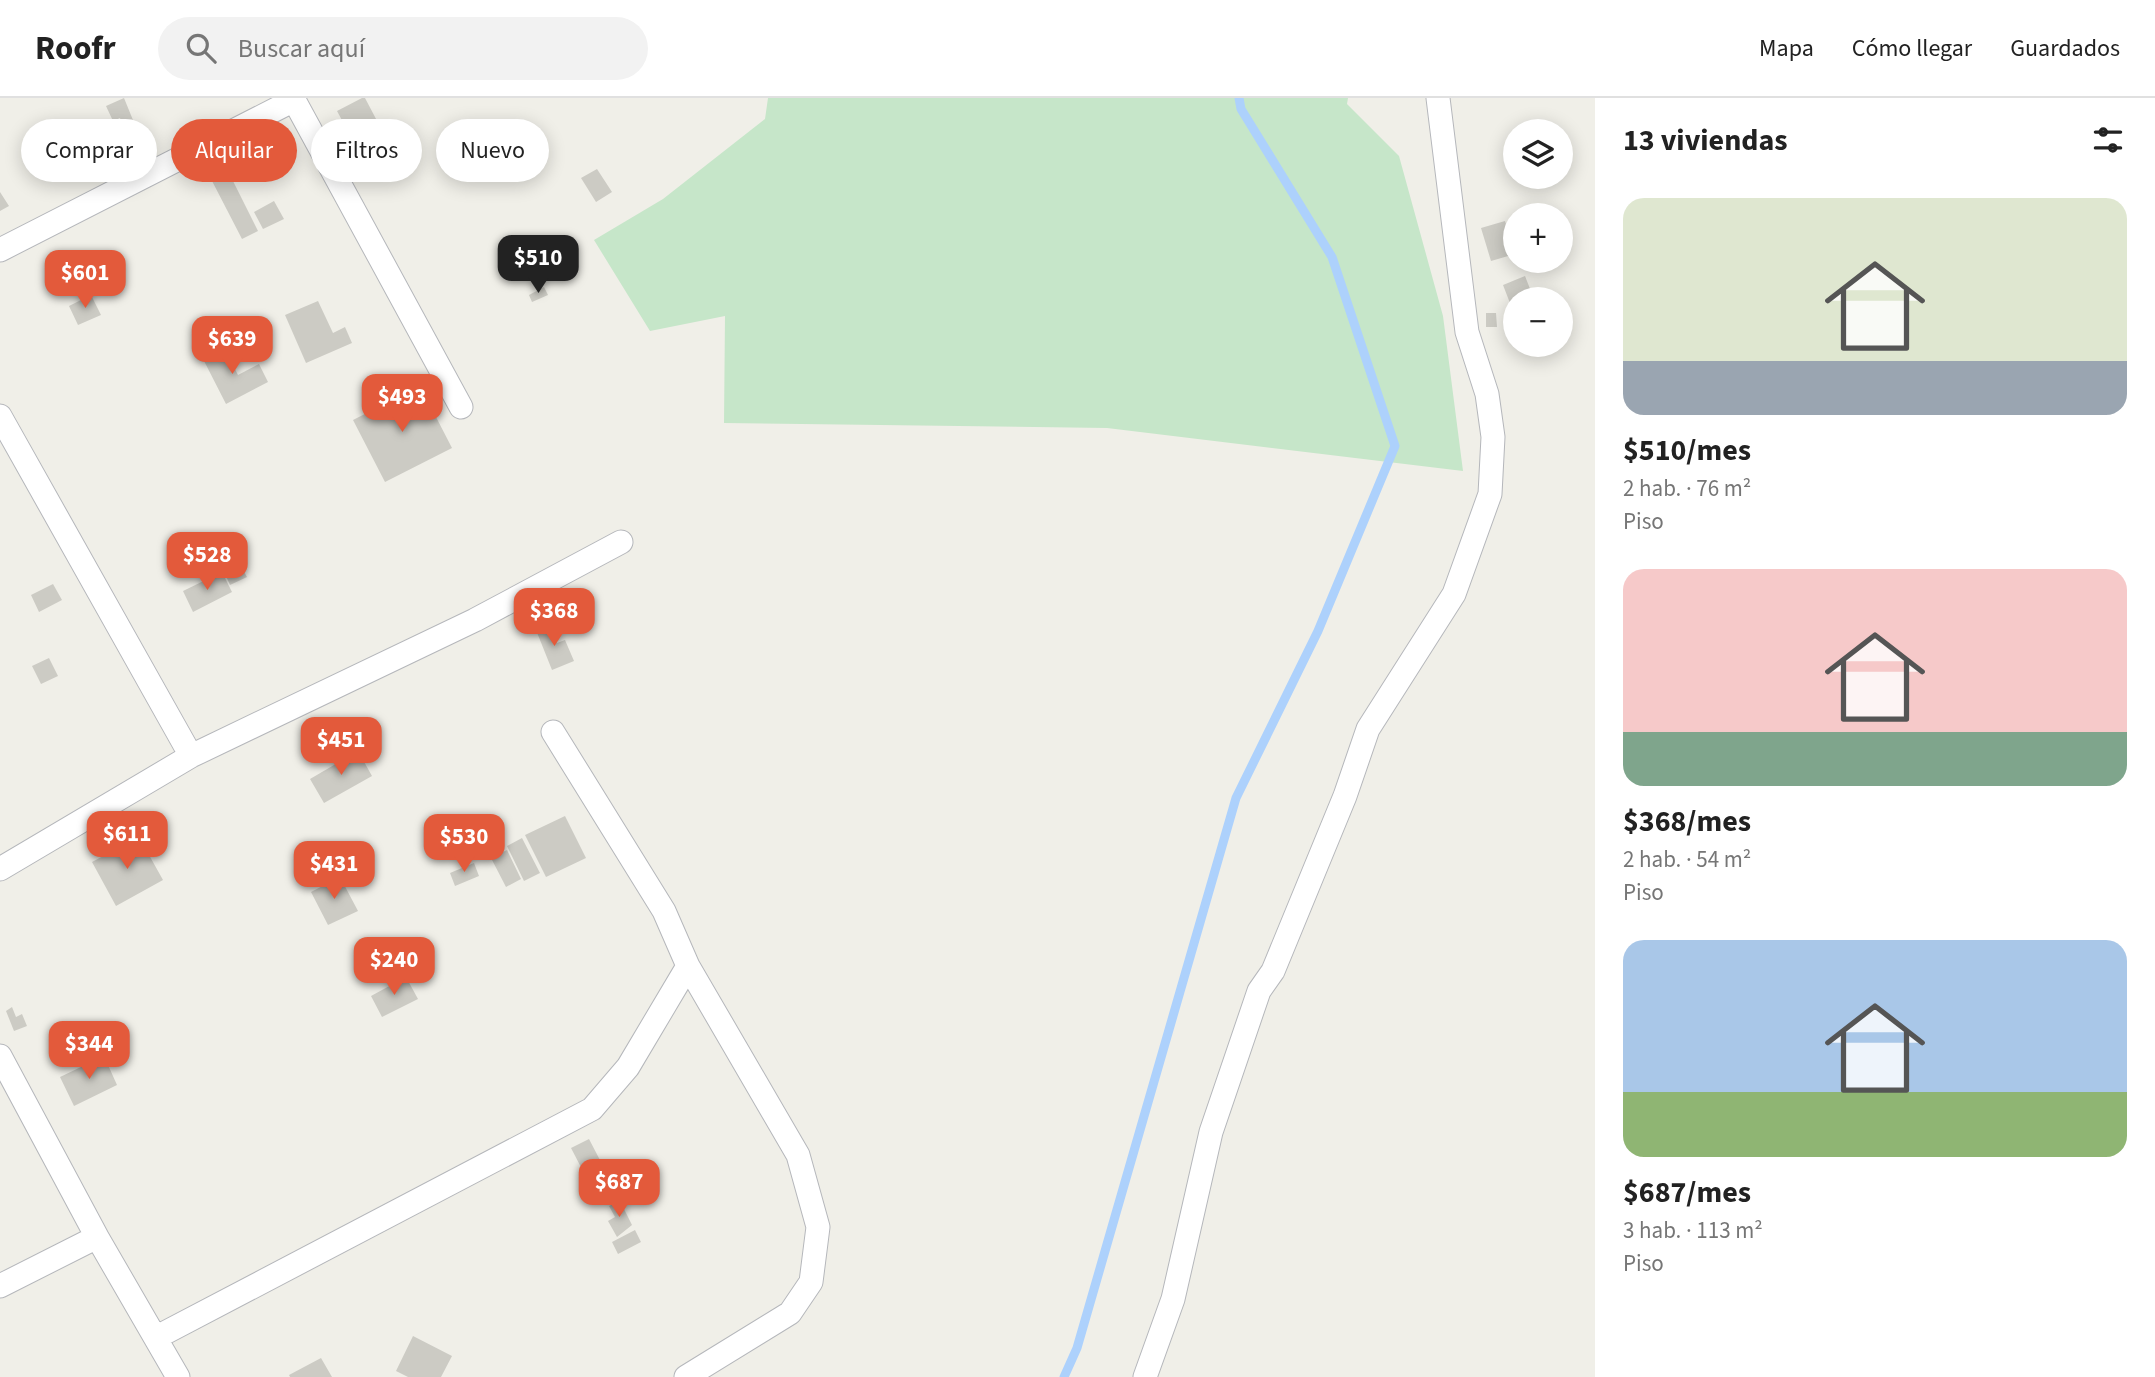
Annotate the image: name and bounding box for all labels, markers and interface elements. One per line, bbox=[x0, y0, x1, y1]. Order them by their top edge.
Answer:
search box bbox=[158, 17, 648, 80]
text: Roofr bbox=[35, 25, 116, 72]
icon: search bbox=[182, 29, 220, 67]
text: Buscar aquí bbox=[238, 30, 365, 67]
text: Mapa bbox=[1759, 31, 1814, 66]
text: Cómo llegar bbox=[1852, 31, 1972, 66]
text: Guardados bbox=[2010, 31, 2120, 66]
chip: Comprar bbox=[21, 119, 157, 182]
chip: Alquilar bbox=[171, 119, 297, 182]
chip: Filtros bbox=[311, 119, 422, 182]
chip: Nuevo bbox=[436, 119, 549, 182]
map controls bbox=[1503, 119, 1573, 357]
button: layers bbox=[1503, 119, 1573, 189]
text: 13 viviendas bbox=[1623, 119, 1788, 162]
icon: filters bbox=[2089, 121, 2127, 159]
button: + bbox=[1503, 203, 1573, 273]
pin: $510 bbox=[497, 236, 579, 295]
text: $510 bbox=[514, 241, 562, 274]
icon: home bbox=[1812, 243, 1938, 369]
pin: $601 bbox=[44, 250, 126, 310]
text: $601 bbox=[61, 256, 109, 289]
button: − bbox=[1503, 287, 1573, 357]
pin: $639 bbox=[191, 316, 273, 376]
text: $639 bbox=[208, 322, 256, 355]
pin: $493 bbox=[361, 374, 443, 434]
text: $493 bbox=[378, 380, 426, 413]
text: $510/mes bbox=[1623, 429, 1751, 472]
text: 2 hab. · 76 m² bbox=[1623, 472, 1751, 505]
text: Piso bbox=[1623, 505, 1664, 538]
pin: $528 bbox=[166, 532, 248, 592]
text: $528 bbox=[183, 538, 231, 571]
pin: $368 bbox=[513, 588, 595, 648]
text: $368 bbox=[530, 594, 578, 627]
icon: home bbox=[1812, 614, 1938, 740]
pin: $451 bbox=[300, 718, 382, 777]
text: $451 bbox=[317, 723, 365, 756]
text: $368/mes bbox=[1623, 800, 1751, 843]
pin: $611 bbox=[86, 812, 168, 871]
pin: $530 bbox=[423, 814, 505, 874]
text: $611 bbox=[103, 817, 151, 850]
text: $530 bbox=[440, 820, 488, 853]
pin: $431 bbox=[293, 842, 375, 901]
text: 2 hab. · 54 m² bbox=[1623, 843, 1751, 876]
text: $431 bbox=[310, 847, 358, 880]
text: Piso bbox=[1623, 876, 1664, 909]
pin: $240 bbox=[353, 937, 435, 997]
text: $240 bbox=[370, 943, 418, 976]
icon: home bbox=[1812, 985, 1938, 1111]
pin: $344 bbox=[48, 1021, 130, 1081]
text: $344 bbox=[65, 1027, 113, 1060]
pin: $687 bbox=[578, 1160, 660, 1219]
text: $687 bbox=[595, 1165, 643, 1198]
text: $687/mes bbox=[1623, 1171, 1751, 1214]
text: 3 hab. · 113 m² bbox=[1623, 1214, 1763, 1247]
text: Piso bbox=[1623, 1247, 1664, 1280]

